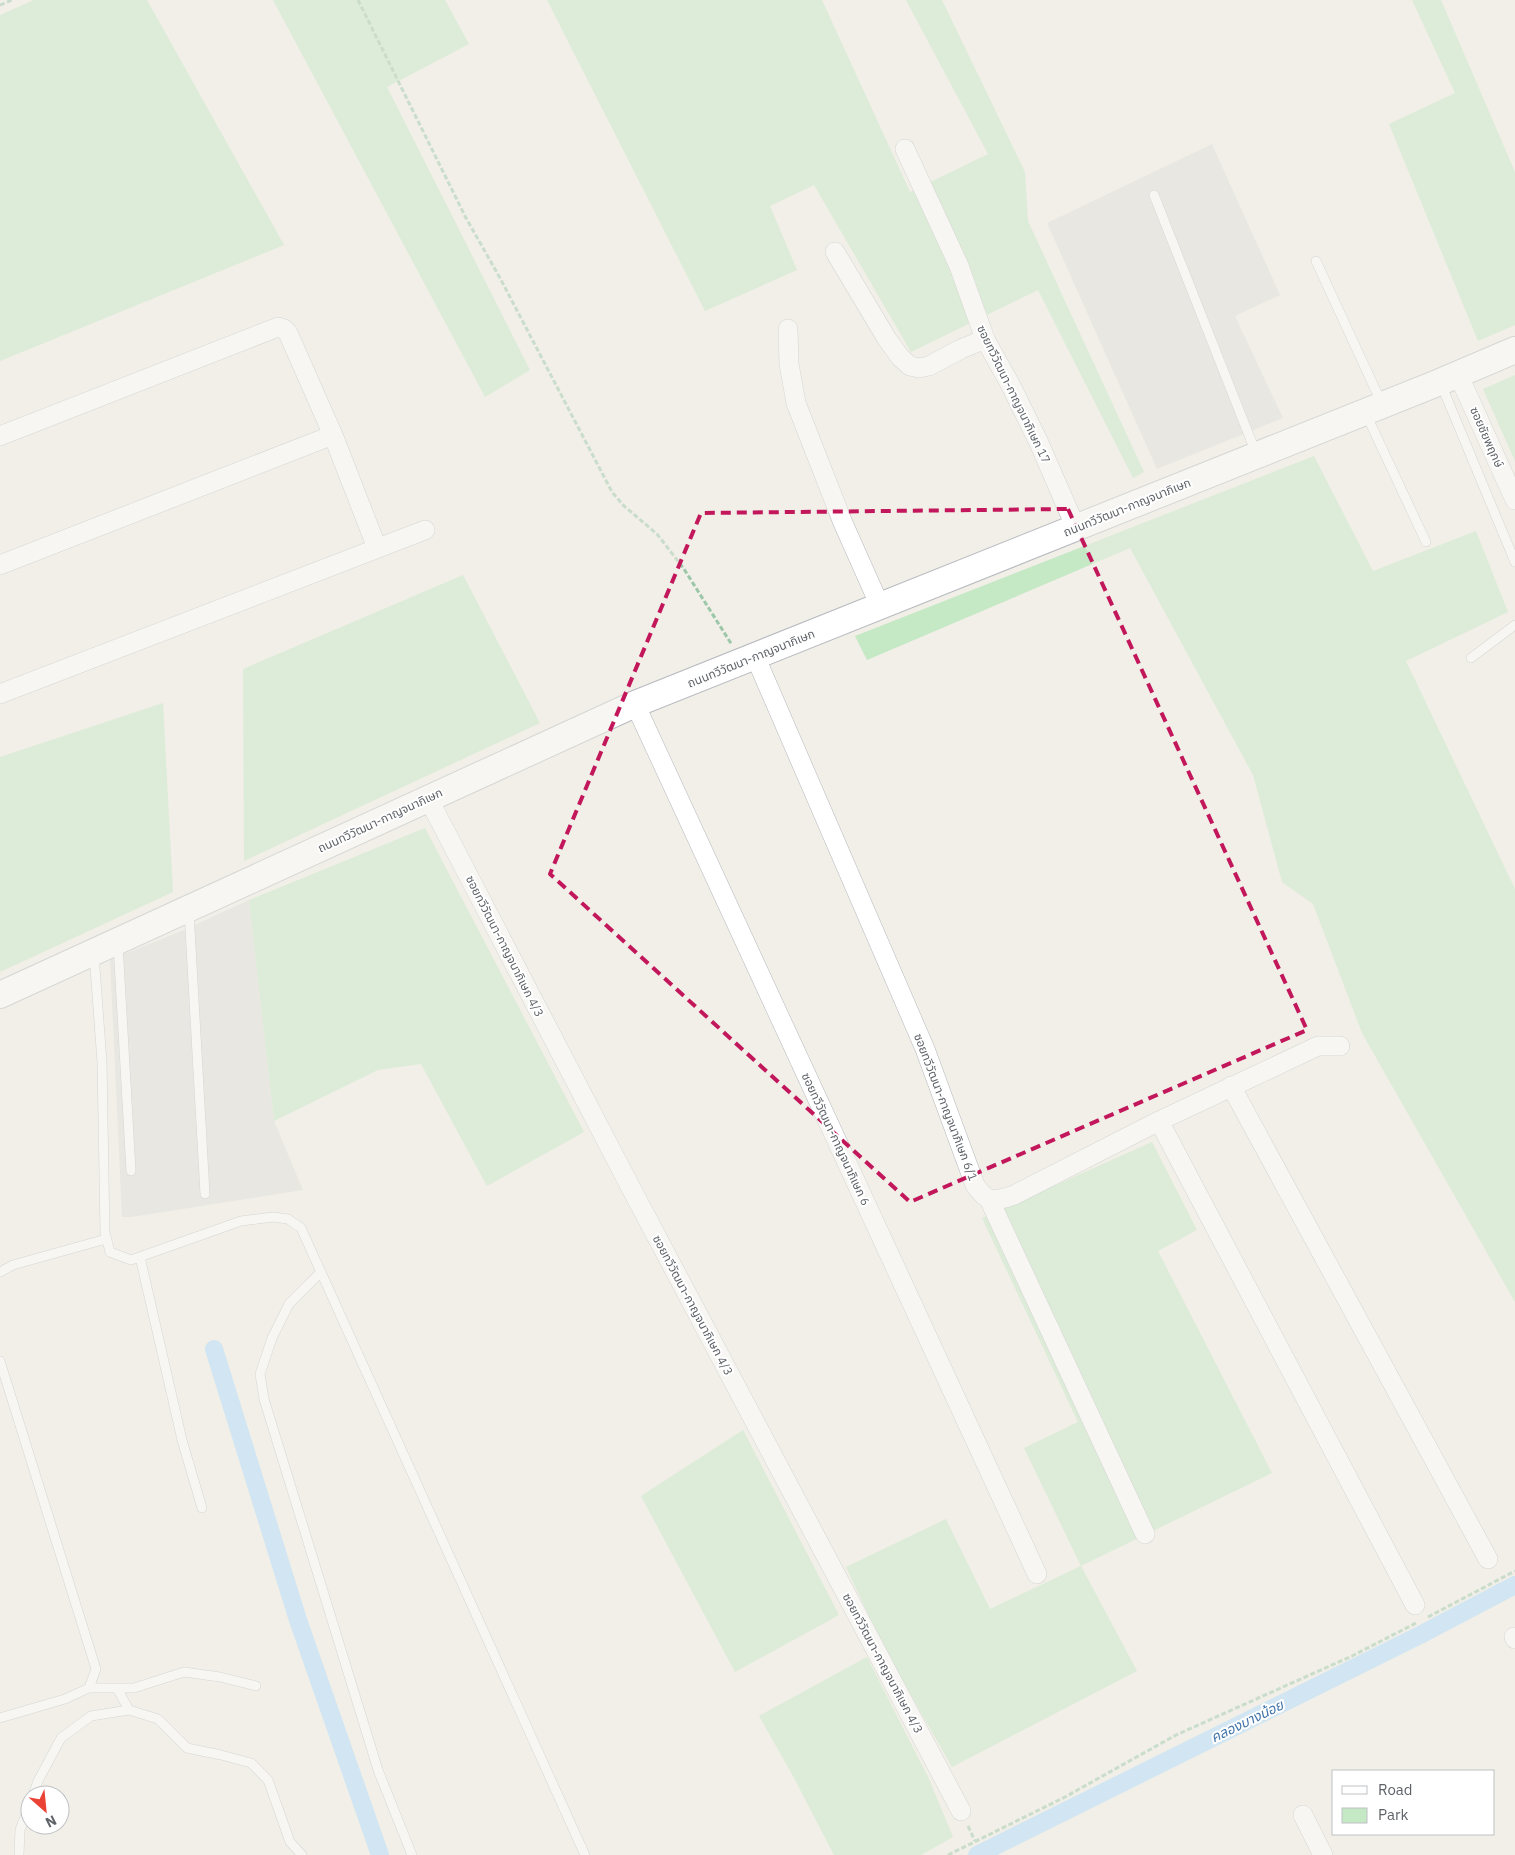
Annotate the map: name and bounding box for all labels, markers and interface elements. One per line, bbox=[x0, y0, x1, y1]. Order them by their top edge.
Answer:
street label: ซอยทวีวัฒนา-กาญจนาภิเษก 17 bbox=[974, 322, 1054, 466]
street label: ซอยชัยพฤกษ์ bbox=[1467, 404, 1507, 470]
street label: ถนนทวีวัฒนา-กาญจนาภิเษก bbox=[1061, 475, 1193, 539]
street label: ถนนทวีวัฒนา-กาญจนาภิเษก bbox=[685, 626, 817, 690]
street label: ถนนทวีวัฒนา-กาญจนาภิเษก bbox=[315, 784, 445, 856]
street label: ซอยทวีวัฒนา-กาญจนาภิเษก 4/3 bbox=[463, 873, 547, 1019]
street label: ซอยทวีวัฒนา-กาญจนาภิเษก 6/1 bbox=[911, 1031, 981, 1183]
street label: ซอยทวีวัฒนา-กาญจนาภิเษก 6 bbox=[799, 1070, 873, 1208]
street label: ซอยทวีวัฒนา-กาญจนาภิเษก 4/3 bbox=[650, 1232, 736, 1378]
street label: ซอยทวีวัฒนา-กาญจนาภิเษก 4/3 bbox=[840, 1590, 926, 1736]
water label: คลองบางน้อย bbox=[1208, 1695, 1288, 1746]
legend bbox=[1332, 1770, 1495, 1835]
text: Road bbox=[1378, 1780, 1413, 1799]
north arrow bbox=[20, 1785, 70, 1835]
text: Park bbox=[1378, 1805, 1408, 1824]
text: N bbox=[42, 1811, 60, 1832]

